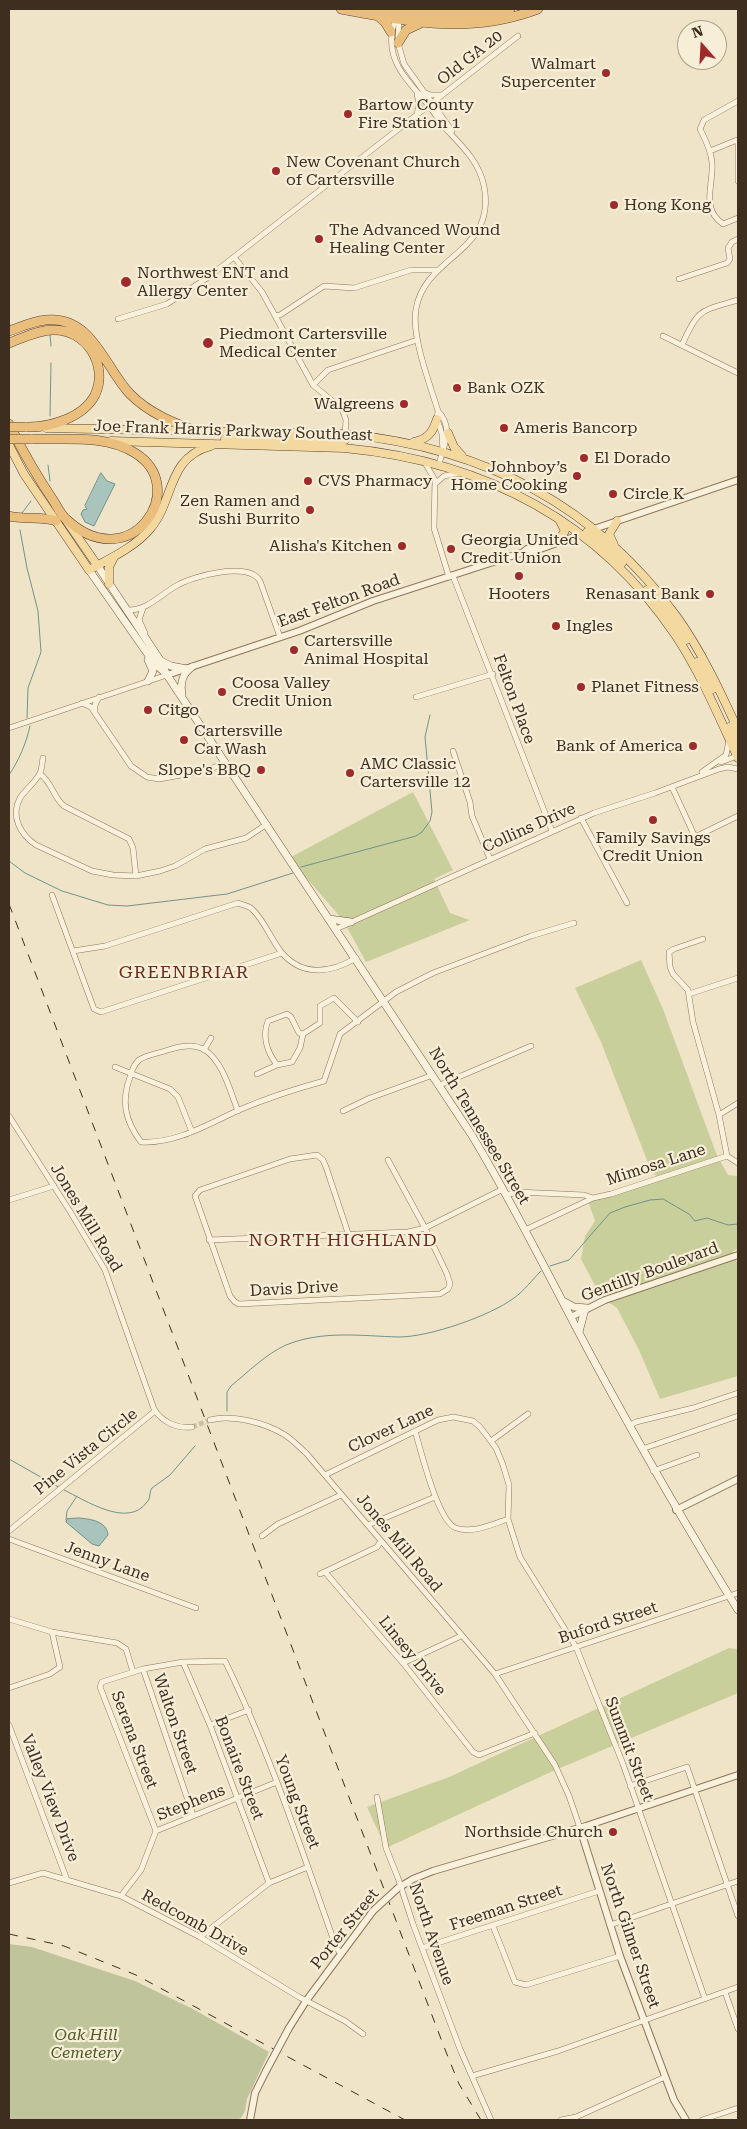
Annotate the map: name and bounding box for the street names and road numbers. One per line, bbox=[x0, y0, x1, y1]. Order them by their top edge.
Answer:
street label: Old GA 20 bbox=[434, 27, 506, 89]
street label: Joe Frank Harris Parkway Southeast bbox=[93, 417, 373, 445]
street label: East Felton Road bbox=[275, 570, 403, 632]
street label: Felton Place bbox=[489, 652, 539, 746]
street label: Collins Drive bbox=[479, 799, 579, 857]
street label: North Tennessee Street bbox=[424, 1044, 534, 1208]
street label: Mimosa Lane bbox=[604, 1140, 708, 1190]
street label: Jones Mill Road bbox=[46, 1160, 126, 1276]
street label: Gentilly Boulevard bbox=[579, 1238, 721, 1306]
street label: Davis Drive bbox=[249, 1277, 339, 1301]
street label: Clover Lane bbox=[345, 1401, 437, 1457]
street label: Pine Vista Circle bbox=[31, 1405, 141, 1499]
street label: Jones Mill Road bbox=[352, 1490, 446, 1596]
street label: Jenny Lane bbox=[62, 1538, 152, 1586]
street label: Buford Street bbox=[556, 1598, 660, 1648]
street label: Linsey Drive bbox=[374, 1612, 450, 1700]
street label: Walton Street bbox=[149, 1671, 201, 1777]
street label: Serena Street bbox=[107, 1688, 161, 1792]
street label: Summit Street bbox=[600, 1694, 658, 1804]
street label: Bonaire Street bbox=[210, 1713, 268, 1823]
street label: Valley View Drive bbox=[17, 1732, 83, 1864]
street label: Young Street bbox=[270, 1752, 324, 1852]
street label: Stephens bbox=[154, 1781, 228, 1825]
street label: North Gilmer Street bbox=[596, 1861, 664, 2011]
street label: North Avenue bbox=[405, 1880, 457, 1988]
street label: Freeman Street bbox=[447, 1881, 565, 1935]
street label: Porter Street bbox=[307, 1885, 383, 1973]
street label: Redcomb Drive bbox=[138, 1886, 252, 1960]

